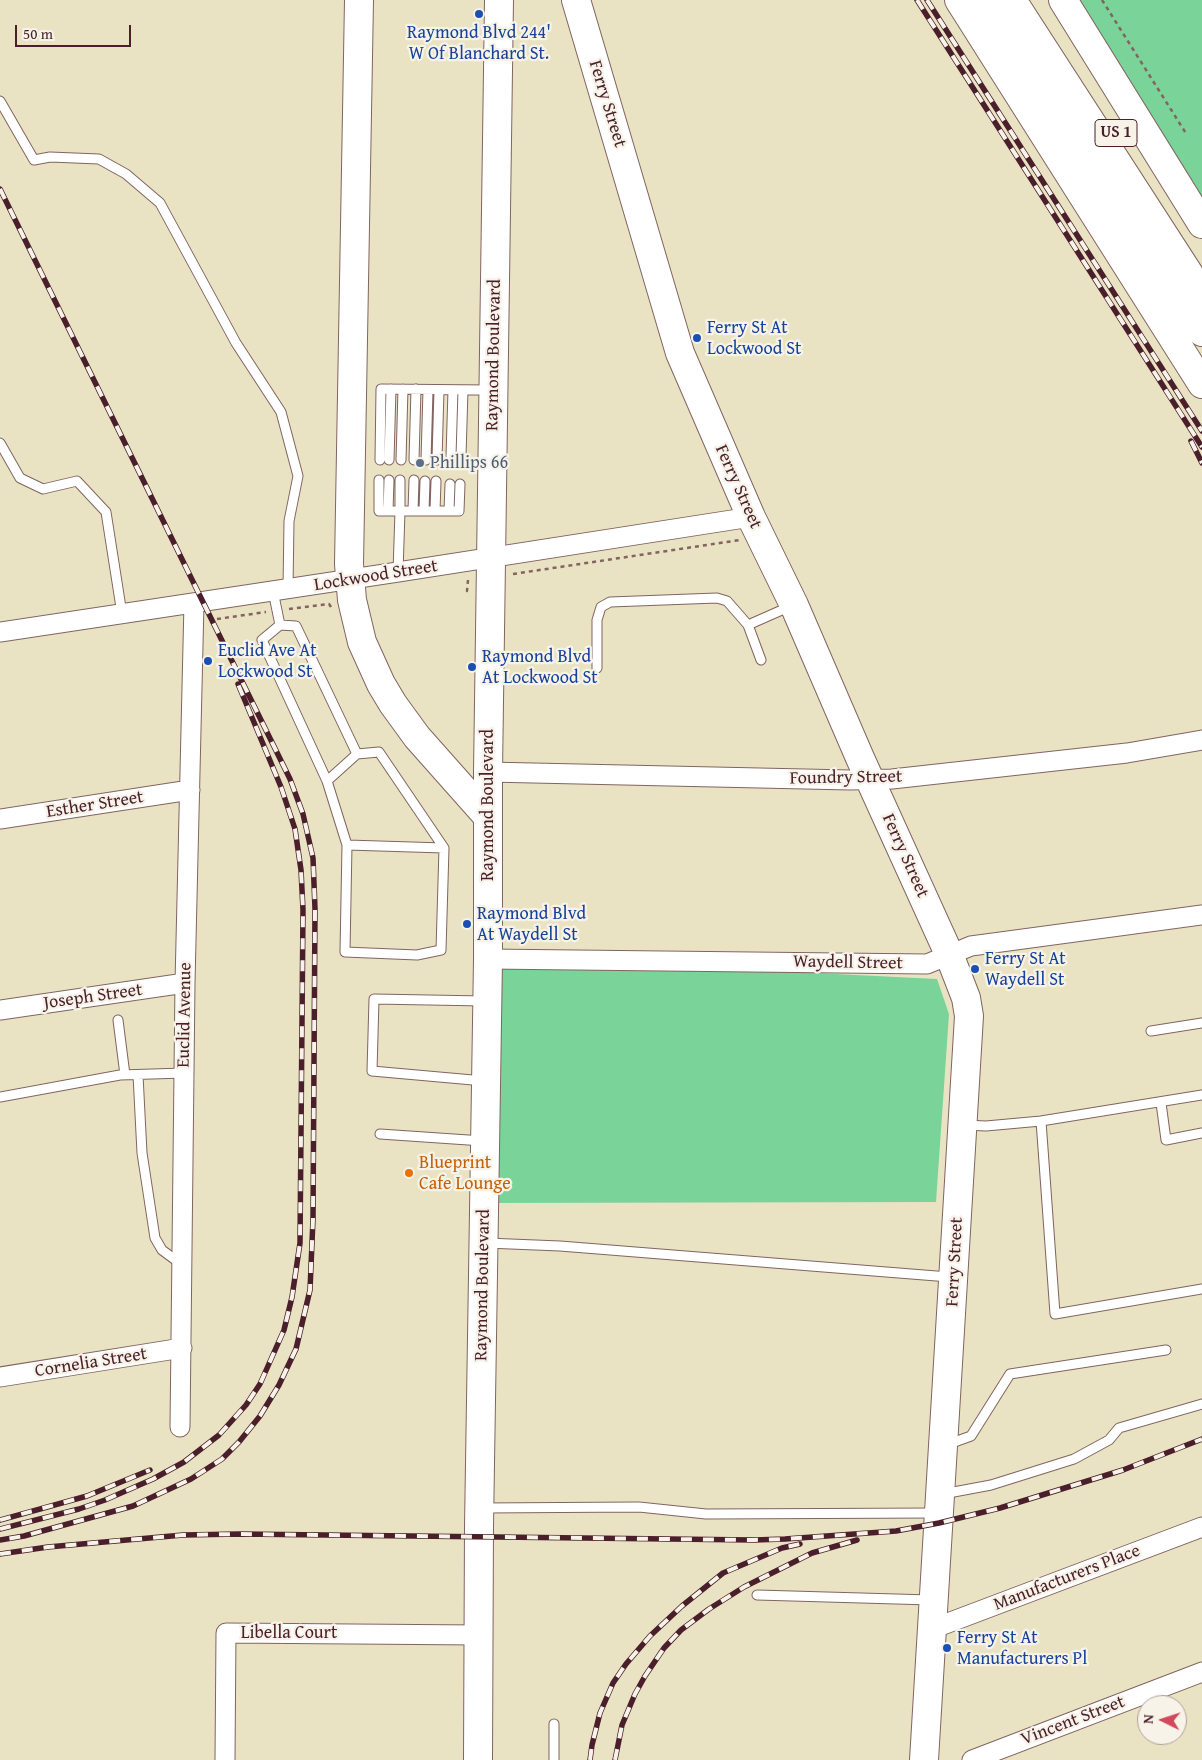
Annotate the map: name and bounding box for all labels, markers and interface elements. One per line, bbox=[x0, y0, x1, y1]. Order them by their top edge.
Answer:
marker: Raymond Blvd 244' W Of Blanchard St. bbox=[473, 8, 485, 20]
scale bar bbox=[18, 15, 134, 47]
place label: Raymond Blvd 244' W Of Blanchard St. bbox=[407, 22, 551, 64]
text: 50 m bbox=[23, 23, 53, 44]
street label: Ferry Street bbox=[584, 58, 630, 150]
road number: US 1 bbox=[1095, 120, 1137, 146]
street label: Raymond Boulevard bbox=[482, 279, 506, 431]
place label: Ferry St At Lockwood St bbox=[707, 317, 801, 359]
marker: Ferry St At Lockwood St bbox=[691, 332, 703, 344]
street label: Ferry Street bbox=[710, 442, 766, 532]
place label: Phillips 66 bbox=[430, 452, 508, 474]
marker: Phillips 66 bbox=[414, 457, 426, 469]
street label: Lockwood Street bbox=[313, 556, 439, 596]
place label: Euclid Ave At Lockwood St bbox=[218, 640, 316, 682]
place label: Raymond Blvd At Lockwood St bbox=[482, 646, 598, 689]
marker: Euclid Ave At Lockwood St bbox=[202, 655, 214, 667]
marker: Raymond Blvd At Lockwood St bbox=[466, 661, 478, 673]
street label: Raymond Boulevard bbox=[477, 729, 499, 881]
street label: Foundry Street bbox=[790, 766, 902, 790]
street label: Esther Street bbox=[45, 787, 145, 823]
street label: Ferry Street bbox=[877, 811, 933, 901]
place label: Raymond Blvd At Waydell St bbox=[477, 903, 586, 946]
marker: Raymond Blvd At Waydell St bbox=[461, 918, 473, 930]
place label: Ferry St At Waydell St bbox=[985, 948, 1066, 991]
street label: Waydell Street bbox=[793, 951, 903, 975]
street label: Euclid Avenue bbox=[173, 962, 197, 1068]
marker: Ferry St At Waydell St bbox=[969, 963, 981, 975]
street label: Joseph Street bbox=[42, 979, 144, 1015]
place label: Blueprint Cafe Lounge bbox=[419, 1152, 511, 1194]
marker: Blueprint Cafe Lounge bbox=[403, 1167, 415, 1179]
street label: Raymond Boulevard bbox=[471, 1209, 495, 1361]
street label: Ferry Street bbox=[942, 1217, 968, 1307]
street label: Cornelia Street bbox=[33, 1343, 149, 1383]
street label: Manufacturers Place bbox=[991, 1540, 1143, 1616]
street label: Libella Court bbox=[241, 1622, 337, 1644]
place label: Ferry St At Manufacturers Pl bbox=[957, 1627, 1087, 1670]
marker: Ferry St At Manufacturers Pl bbox=[941, 1642, 953, 1654]
street label: Vincent Street bbox=[1018, 1691, 1128, 1751]
north arrow bbox=[1137, 1695, 1187, 1745]
text: N bbox=[1138, 1714, 1158, 1724]

